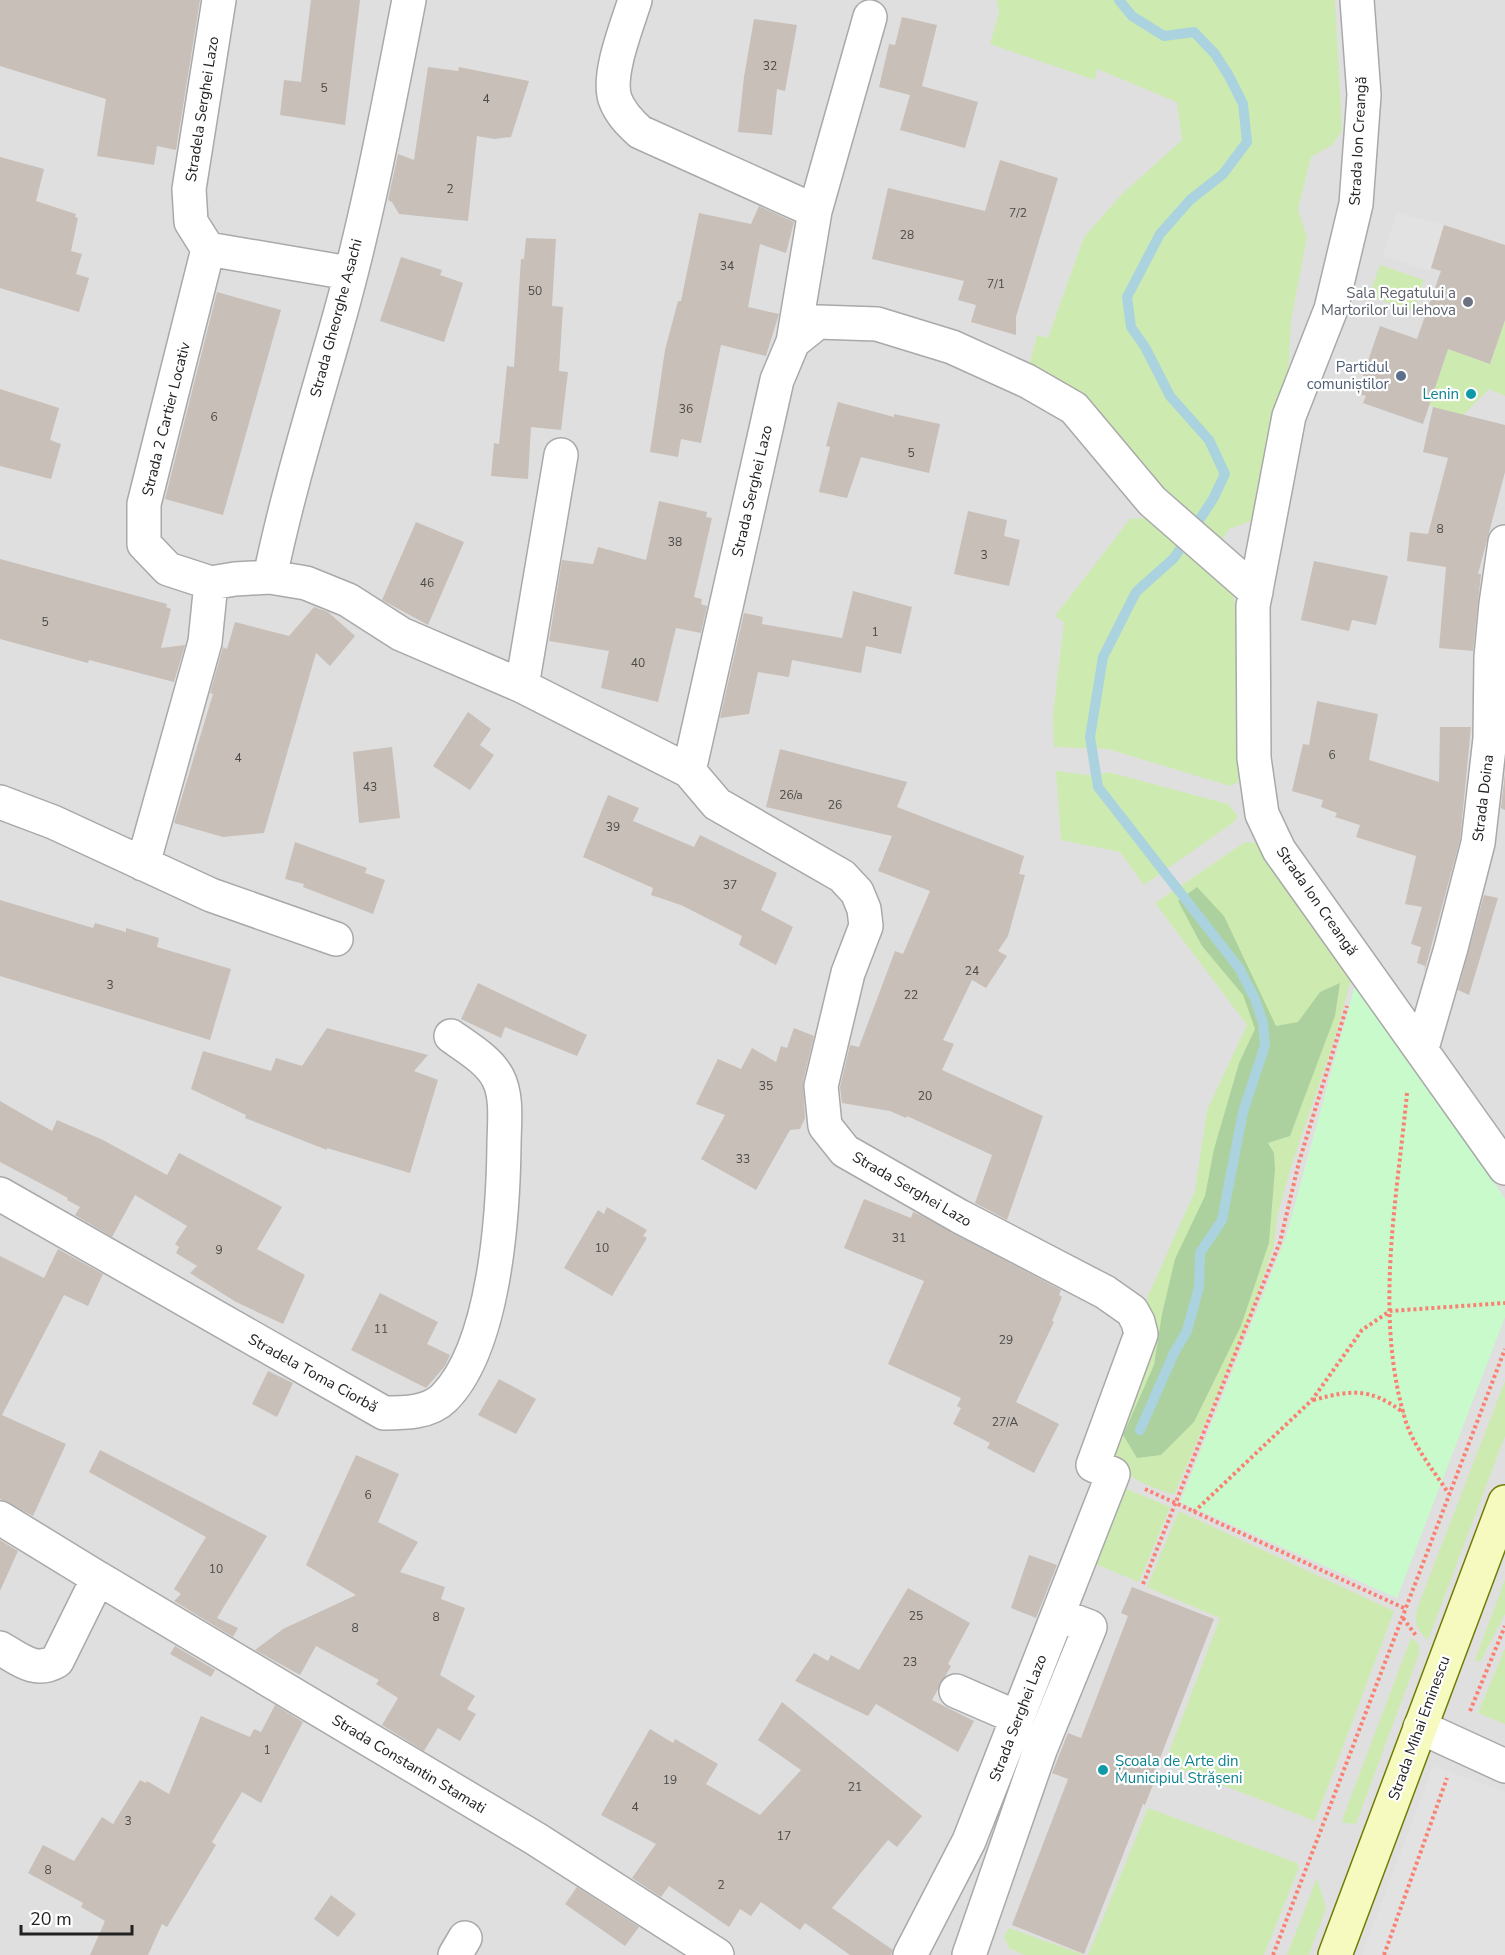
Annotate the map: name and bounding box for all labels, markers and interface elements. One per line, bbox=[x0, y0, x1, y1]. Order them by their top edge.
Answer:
street label: Stradela Serghei Lazo bbox=[181, 35, 223, 183]
house number: 32 bbox=[763, 58, 777, 74]
street label: Strada Ion Creangă bbox=[1345, 76, 1371, 206]
house number: 5 bbox=[320, 80, 328, 96]
house number: 4 bbox=[482, 91, 490, 107]
house number: 2 bbox=[446, 181, 454, 197]
house number: 7/2 bbox=[1009, 205, 1027, 221]
house number: 28 bbox=[900, 227, 914, 243]
street label: Strada Gheorghe Asachi bbox=[305, 237, 367, 399]
house number: 34 bbox=[720, 258, 734, 274]
house number: 7/1 bbox=[987, 276, 1005, 292]
house number: 50 bbox=[528, 283, 542, 299]
place label: Sala Regatului a Martorilor lui Iehova bbox=[1321, 283, 1456, 320]
marker: Sala Regatului a Martorilor lui Iehova bbox=[1461, 295, 1475, 309]
street label: Strada 2 Cartier Locativ bbox=[137, 340, 195, 498]
place label: Partidul comuniștilor bbox=[1307, 357, 1390, 394]
marker: Partidul comuniștilor bbox=[1394, 369, 1408, 383]
place label: Lenin bbox=[1422, 384, 1459, 404]
marker: Lenin bbox=[1464, 387, 1478, 401]
house number: 36 bbox=[679, 401, 693, 417]
house number: 6 bbox=[210, 409, 218, 425]
street label: Strada Serghei Lazo bbox=[727, 423, 777, 559]
house number: 5 bbox=[907, 445, 915, 461]
house number: 8 bbox=[1436, 521, 1444, 537]
house number: 38 bbox=[668, 534, 682, 550]
house number: 3 bbox=[980, 547, 988, 563]
house number: 46 bbox=[420, 575, 434, 591]
house number: 5 bbox=[41, 614, 49, 630]
house number: 1 bbox=[871, 624, 879, 640]
house number: 40 bbox=[631, 655, 645, 671]
house number: 6 bbox=[1328, 747, 1336, 763]
house number: 4 bbox=[234, 750, 242, 766]
street label: Strada Doina bbox=[1468, 753, 1498, 843]
house number: 43 bbox=[363, 779, 377, 795]
house number: 26/a bbox=[779, 787, 803, 803]
house number: 26 bbox=[828, 797, 842, 813]
house number: 39 bbox=[606, 819, 620, 835]
street label: Strada Ion Creangă bbox=[1272, 842, 1362, 960]
house number: 37 bbox=[723, 877, 737, 893]
house number: 24 bbox=[965, 963, 979, 979]
house number: 3 bbox=[106, 977, 114, 993]
house number: 22 bbox=[904, 987, 918, 1003]
house number: 35 bbox=[759, 1078, 773, 1094]
house number: 20 bbox=[918, 1088, 932, 1104]
street label: Strada Serghei Lazo bbox=[849, 1147, 975, 1231]
house number: 33 bbox=[736, 1151, 750, 1167]
house number: 31 bbox=[892, 1230, 906, 1246]
house number: 10 bbox=[595, 1240, 609, 1256]
house number: 9 bbox=[215, 1242, 223, 1258]
house number: 11 bbox=[374, 1321, 388, 1337]
street label: Stradela Toma Ciorbă bbox=[245, 1329, 381, 1417]
house number: 29 bbox=[999, 1332, 1013, 1348]
house number: 27/A bbox=[992, 1414, 1018, 1430]
house number: 6 bbox=[364, 1487, 372, 1503]
house number: 10 bbox=[209, 1561, 223, 1577]
house number: 25 bbox=[909, 1608, 923, 1624]
house number: 8 bbox=[432, 1609, 440, 1625]
house number: 8 bbox=[351, 1620, 359, 1636]
street label: Strada Serghei Lazo bbox=[985, 1652, 1051, 1784]
street label: Strada Mihai Eminescu bbox=[1384, 1653, 1454, 1803]
house number: 23 bbox=[903, 1654, 917, 1670]
street label: Strada Constantin Stamati bbox=[328, 1710, 490, 1818]
house number: 1 bbox=[263, 1742, 271, 1758]
place label: Școala de Arte din Municipiul Strășeni bbox=[1115, 1751, 1243, 1788]
marker: Școala de Arte din Municipiul Strășeni bbox=[1096, 1763, 1110, 1777]
house number: 19 bbox=[663, 1772, 677, 1788]
house number: 21 bbox=[848, 1779, 862, 1795]
house number: 4 bbox=[631, 1799, 639, 1815]
house number: 3 bbox=[124, 1813, 132, 1829]
house number: 17 bbox=[777, 1828, 791, 1844]
house number: 8 bbox=[44, 1862, 52, 1878]
house number: 2 bbox=[717, 1877, 725, 1893]
scale bar bbox=[21, 1898, 132, 1936]
text: 20 m bbox=[30, 1907, 72, 1931]

